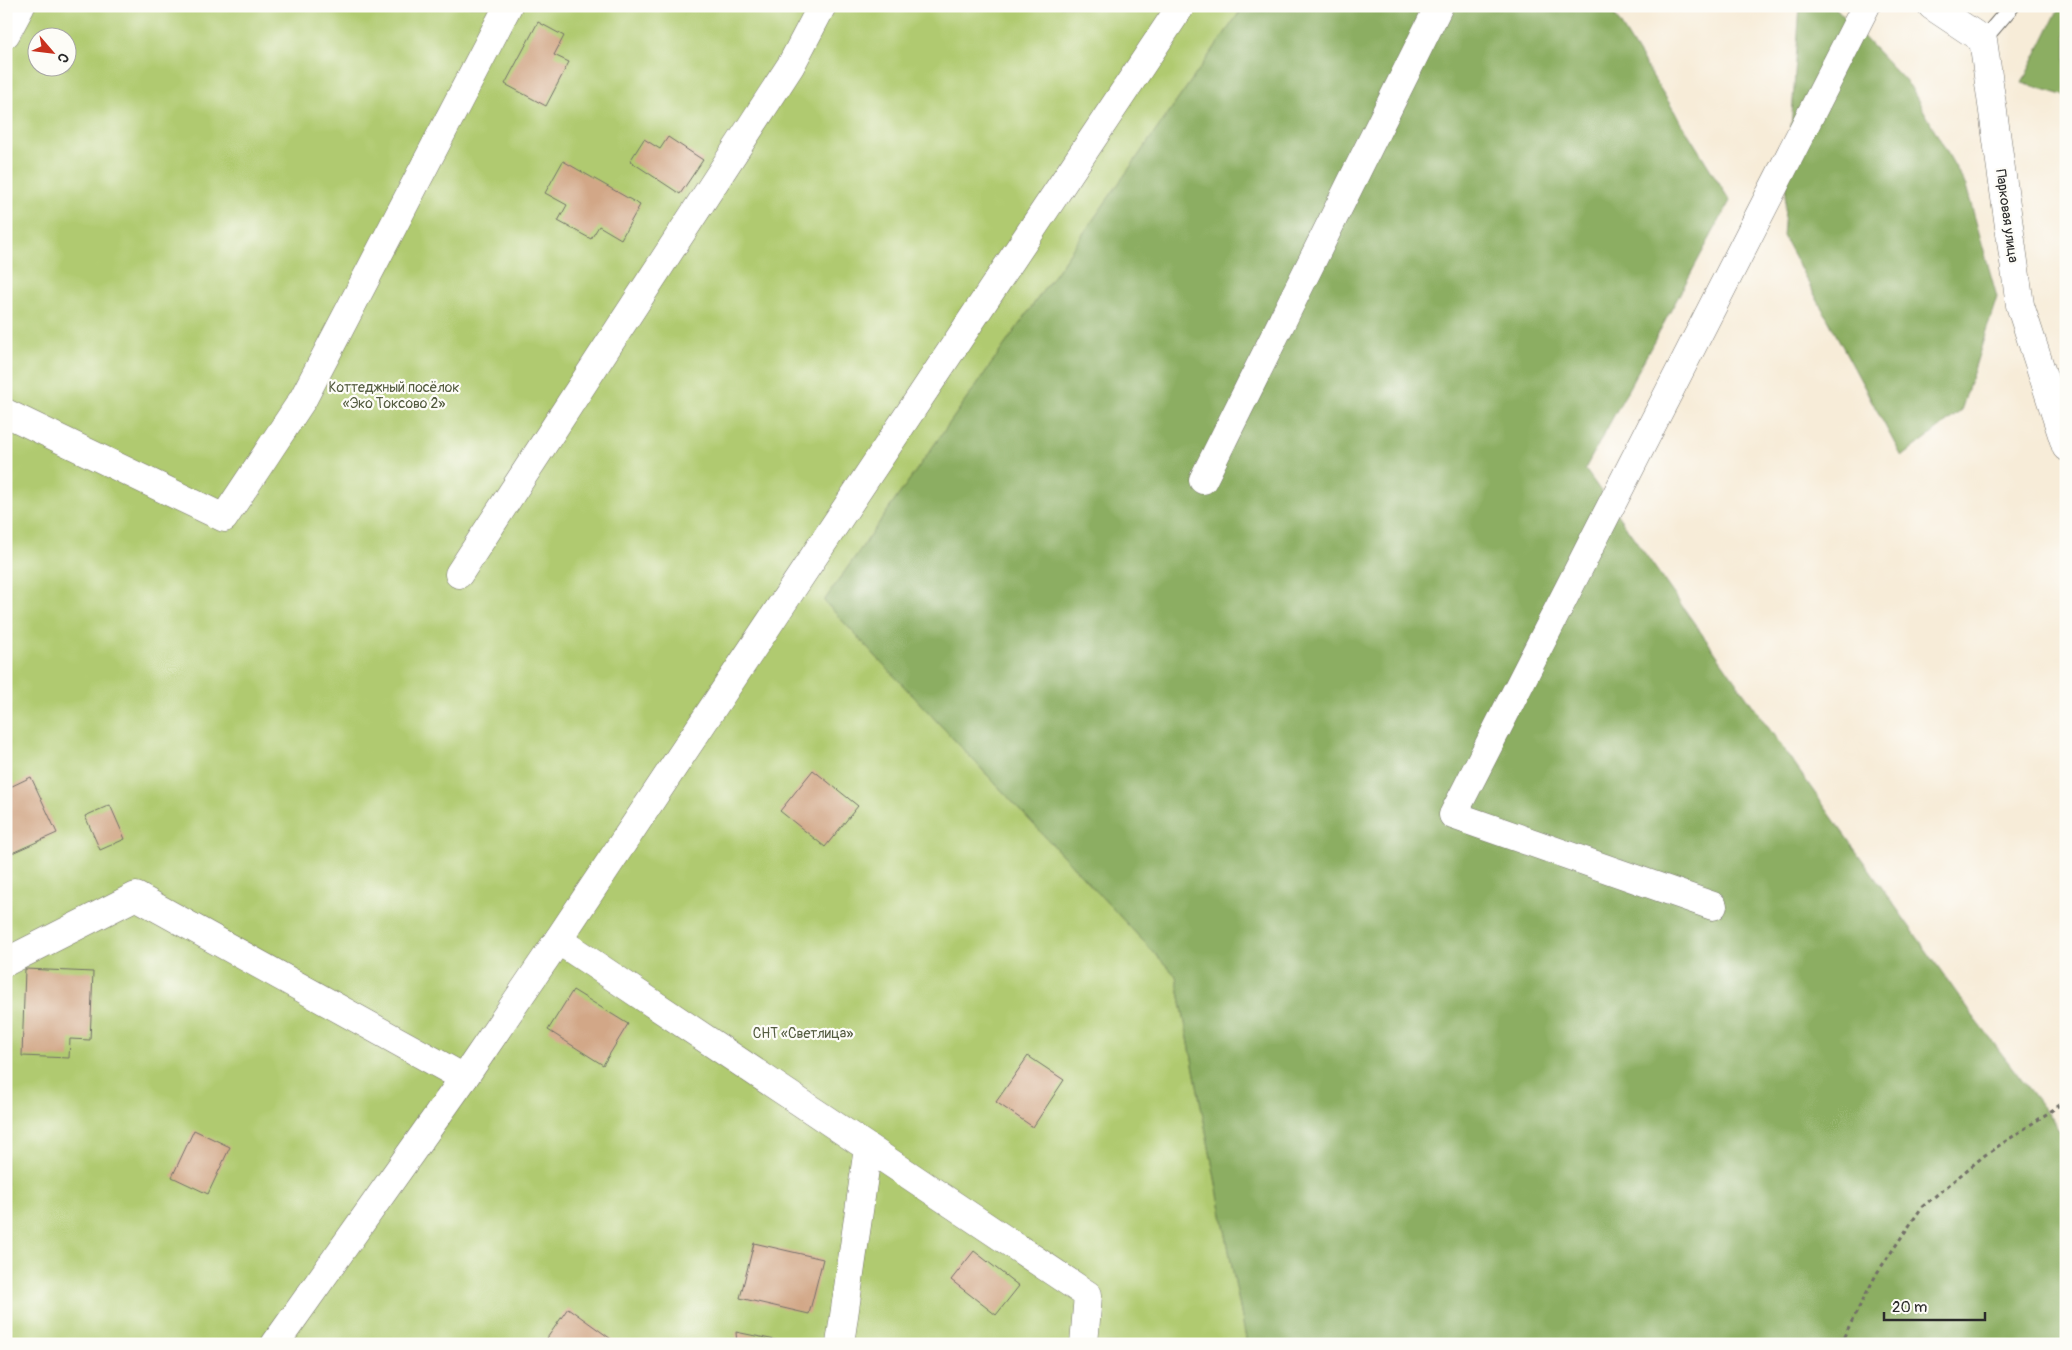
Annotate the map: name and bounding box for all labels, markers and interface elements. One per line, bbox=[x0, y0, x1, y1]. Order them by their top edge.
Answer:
north arrow bbox=[28, 28, 78, 78]
text: С bbox=[53, 50, 73, 66]
street label: Парковая улица bbox=[1992, 168, 2022, 264]
park label: Коттеджный посёлок «Эко Токсово 2» bbox=[328, 379, 460, 412]
park label: СНТ «Светлица» bbox=[753, 1025, 853, 1042]
scale bar bbox=[1884, 1290, 1986, 1322]
text: 20 m bbox=[1892, 1298, 1927, 1317]

